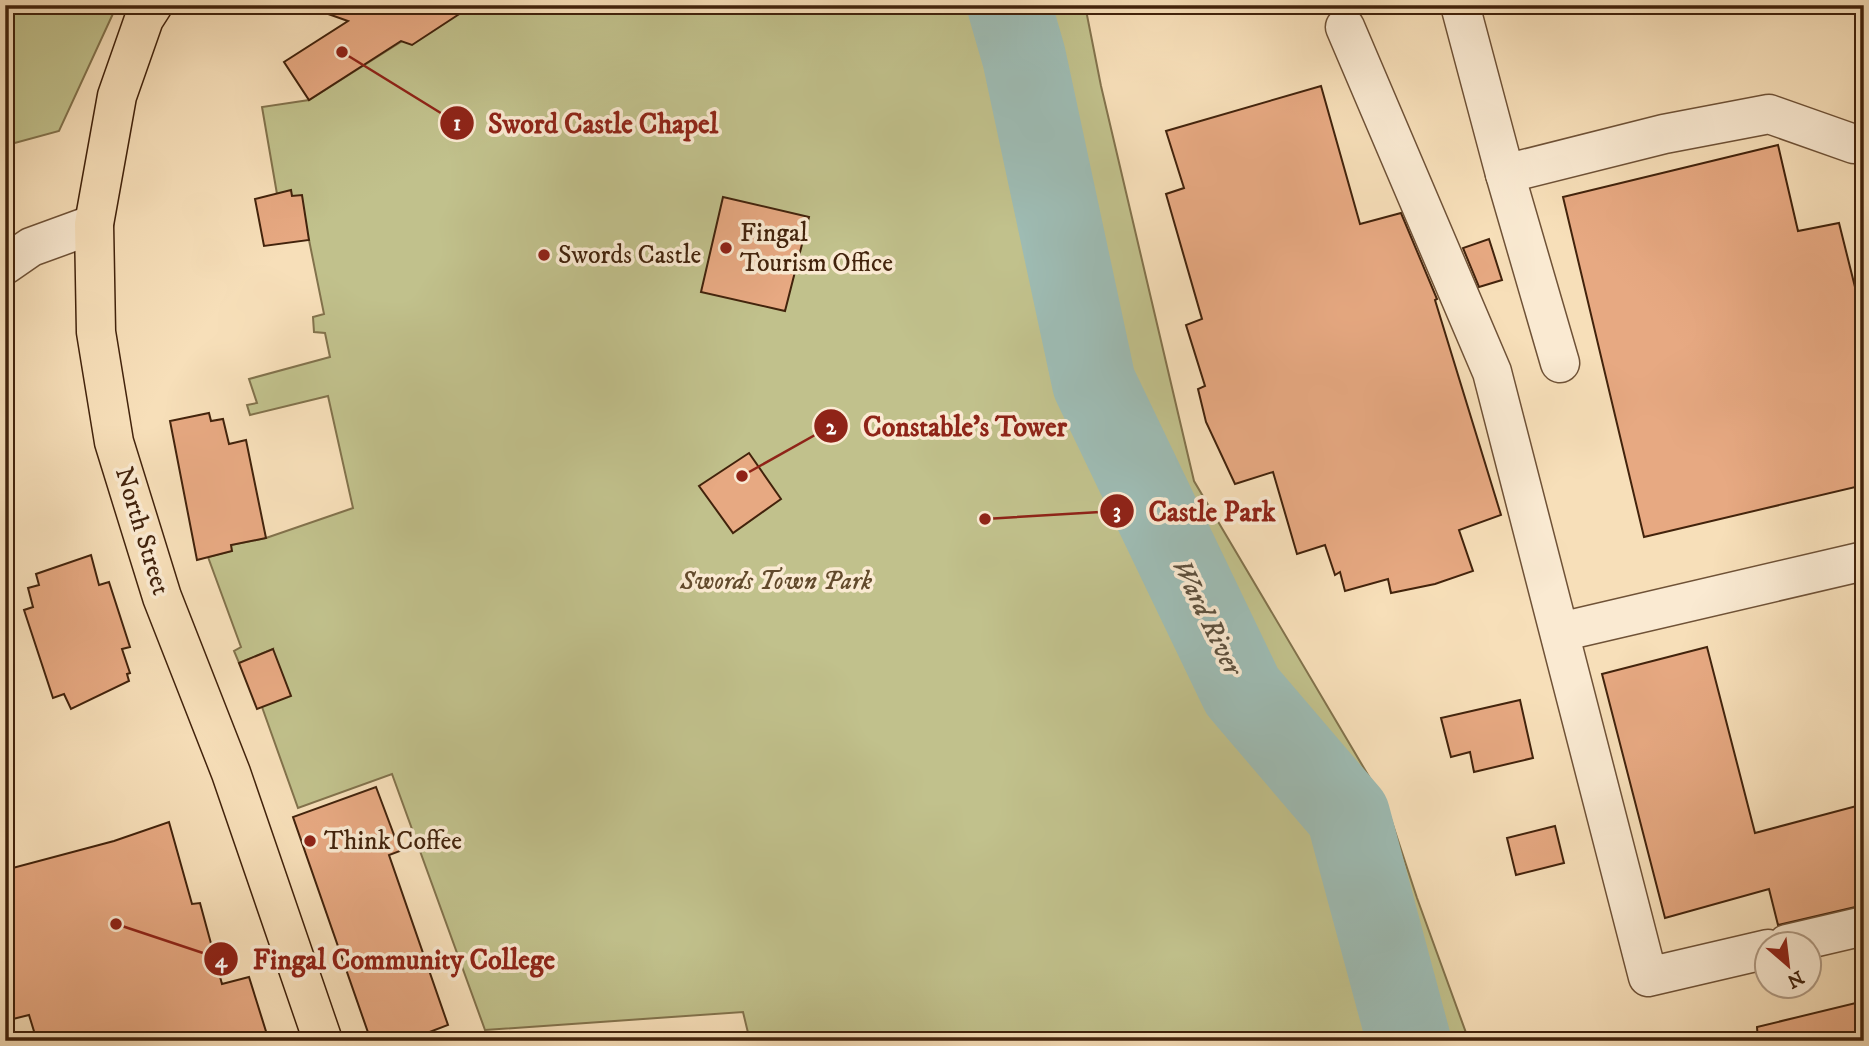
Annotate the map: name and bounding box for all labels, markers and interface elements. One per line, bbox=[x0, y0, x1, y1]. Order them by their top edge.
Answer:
callout: Sword Castle Chapel bbox=[439, 99, 733, 148]
text: Sword Castle Chapel bbox=[488, 107, 719, 142]
text: 1 bbox=[453, 111, 461, 137]
place label: Fingal Tourism Office bbox=[740, 217, 893, 280]
place label: Swords Castle bbox=[558, 239, 701, 272]
marker: Fingal Tourism Office bbox=[718, 240, 734, 256]
marker: Swords Castle bbox=[536, 247, 552, 263]
callout: Constable's Tower bbox=[814, 402, 1081, 451]
text: Constable's Tower bbox=[863, 410, 1067, 445]
text: 2 bbox=[826, 415, 837, 441]
street label: North Street bbox=[107, 463, 177, 599]
callout: Castle Park bbox=[1100, 486, 1290, 535]
text: Castle Park bbox=[1148, 495, 1277, 530]
text: 3 bbox=[1113, 499, 1121, 525]
water label: Ward River bbox=[1164, 553, 1251, 683]
park label: Swords Town Park bbox=[679, 565, 872, 598]
place label: Think Coffee bbox=[324, 825, 462, 858]
marker: Think Coffee bbox=[302, 833, 318, 849]
north arrow bbox=[1754, 930, 1824, 1000]
callout: Fingal Community College bbox=[204, 935, 569, 984]
text: Fingal Community College bbox=[253, 943, 556, 978]
text: 4 bbox=[215, 948, 228, 974]
text: N bbox=[1783, 965, 1808, 993]

